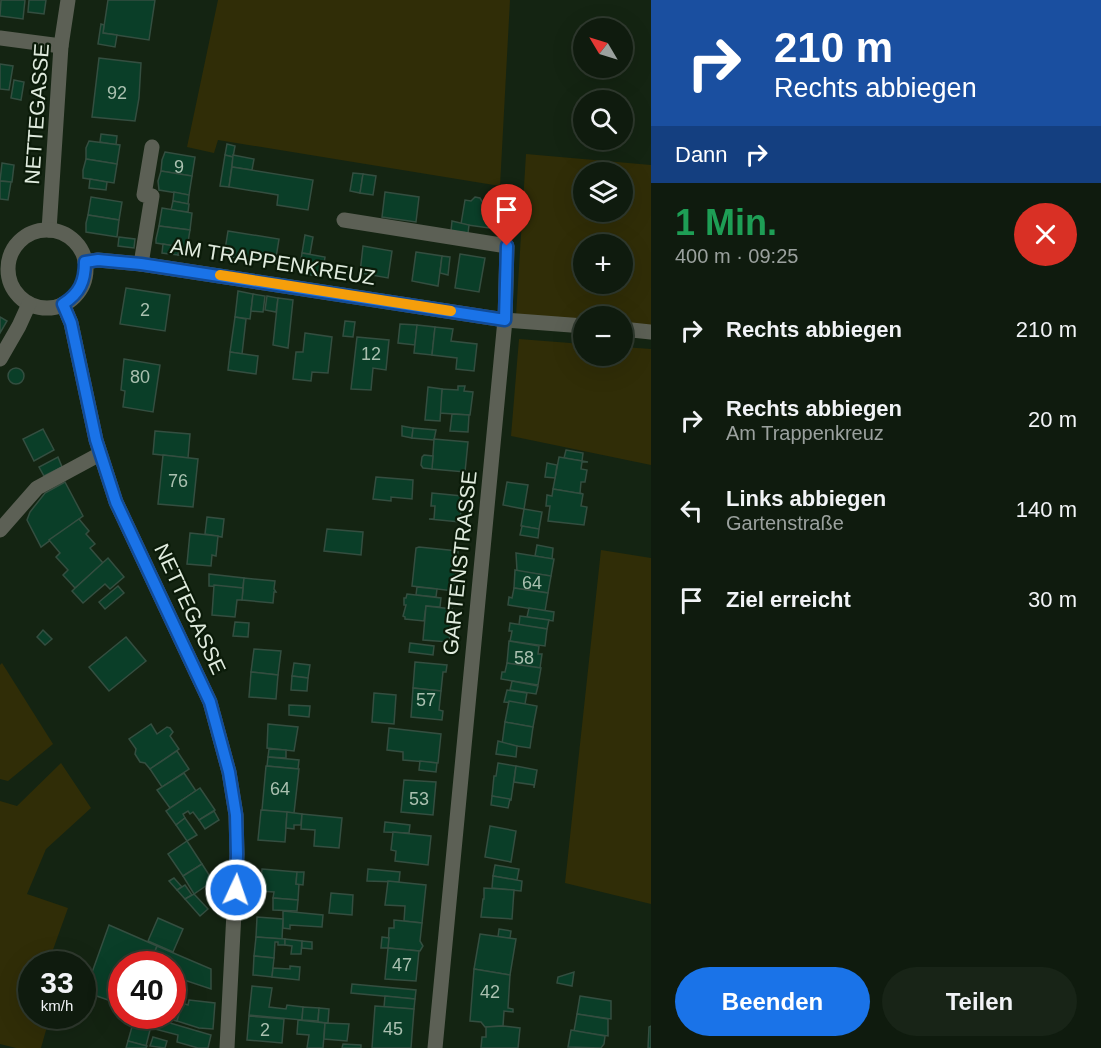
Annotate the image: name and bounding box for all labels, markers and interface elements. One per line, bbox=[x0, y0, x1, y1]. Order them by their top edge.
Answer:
north arrow bbox=[573, 18, 633, 78]
map controls bbox=[573, 18, 633, 366]
icon: right bbox=[675, 24, 753, 102]
text: 210 m bbox=[774, 24, 893, 71]
street label: NETTEGASSE bbox=[20, 43, 53, 185]
text: Rechts abbiegen bbox=[774, 73, 977, 103]
house number: 92 bbox=[107, 83, 127, 103]
button: search bbox=[573, 90, 633, 150]
icon: right bbox=[740, 138, 773, 171]
text: Dann bbox=[675, 142, 728, 167]
house number: 9 bbox=[174, 157, 184, 177]
button: layers bbox=[573, 162, 633, 222]
pin bbox=[481, 184, 532, 246]
icon: arrive bbox=[490, 193, 523, 226]
text: 1 Min. bbox=[675, 202, 777, 243]
button: close bbox=[1014, 203, 1077, 266]
street label: AM TRAPPENKREUZ bbox=[169, 234, 377, 289]
button: + bbox=[573, 234, 633, 294]
text: 400 m · 09:25 bbox=[675, 245, 798, 267]
house number: 2 bbox=[140, 300, 150, 320]
button: − bbox=[573, 306, 633, 366]
icon: right bbox=[675, 314, 708, 347]
text: Rechts abbiegen bbox=[726, 317, 902, 342]
text: 210 m bbox=[1016, 317, 1077, 342]
house number: 12 bbox=[361, 344, 381, 364]
house number: 80 bbox=[130, 367, 150, 387]
text: Rechts abbiegen bbox=[726, 396, 902, 421]
icon: right bbox=[675, 404, 708, 437]
text: 20 m bbox=[1028, 407, 1077, 432]
text: Am Trappenkreuz bbox=[726, 422, 884, 444]
street label: GARTENSTRASSE bbox=[438, 470, 481, 656]
house number: 76 bbox=[168, 471, 188, 491]
text: Links abbiegen bbox=[726, 486, 886, 511]
icon: left bbox=[675, 494, 708, 527]
text: 140 m bbox=[1016, 497, 1077, 522]
text: Gartenstraße bbox=[726, 512, 844, 534]
street label: NETTEGASSE bbox=[150, 540, 231, 678]
house number: 64 bbox=[522, 573, 542, 593]
icon: arrive bbox=[675, 584, 708, 617]
text: Ziel erreicht bbox=[726, 587, 851, 612]
text: 30 m bbox=[1028, 587, 1077, 612]
house number: 58 bbox=[514, 648, 534, 668]
house number: 57 bbox=[416, 690, 436, 710]
house number: 64 bbox=[270, 779, 290, 799]
house number: 53 bbox=[409, 789, 429, 809]
position arrow bbox=[204, 858, 268, 922]
speed limit sign: 40 bbox=[108, 951, 186, 1029]
house number: 47 bbox=[392, 955, 412, 975]
text: 33 bbox=[40, 966, 74, 999]
button: Beenden bbox=[675, 967, 870, 1036]
button: Teilen bbox=[882, 967, 1077, 1036]
house number: 42 bbox=[480, 982, 500, 1002]
text: km/h bbox=[41, 997, 73, 1014]
house number: 45 bbox=[383, 1019, 403, 1039]
house number: 2 bbox=[260, 1020, 270, 1040]

